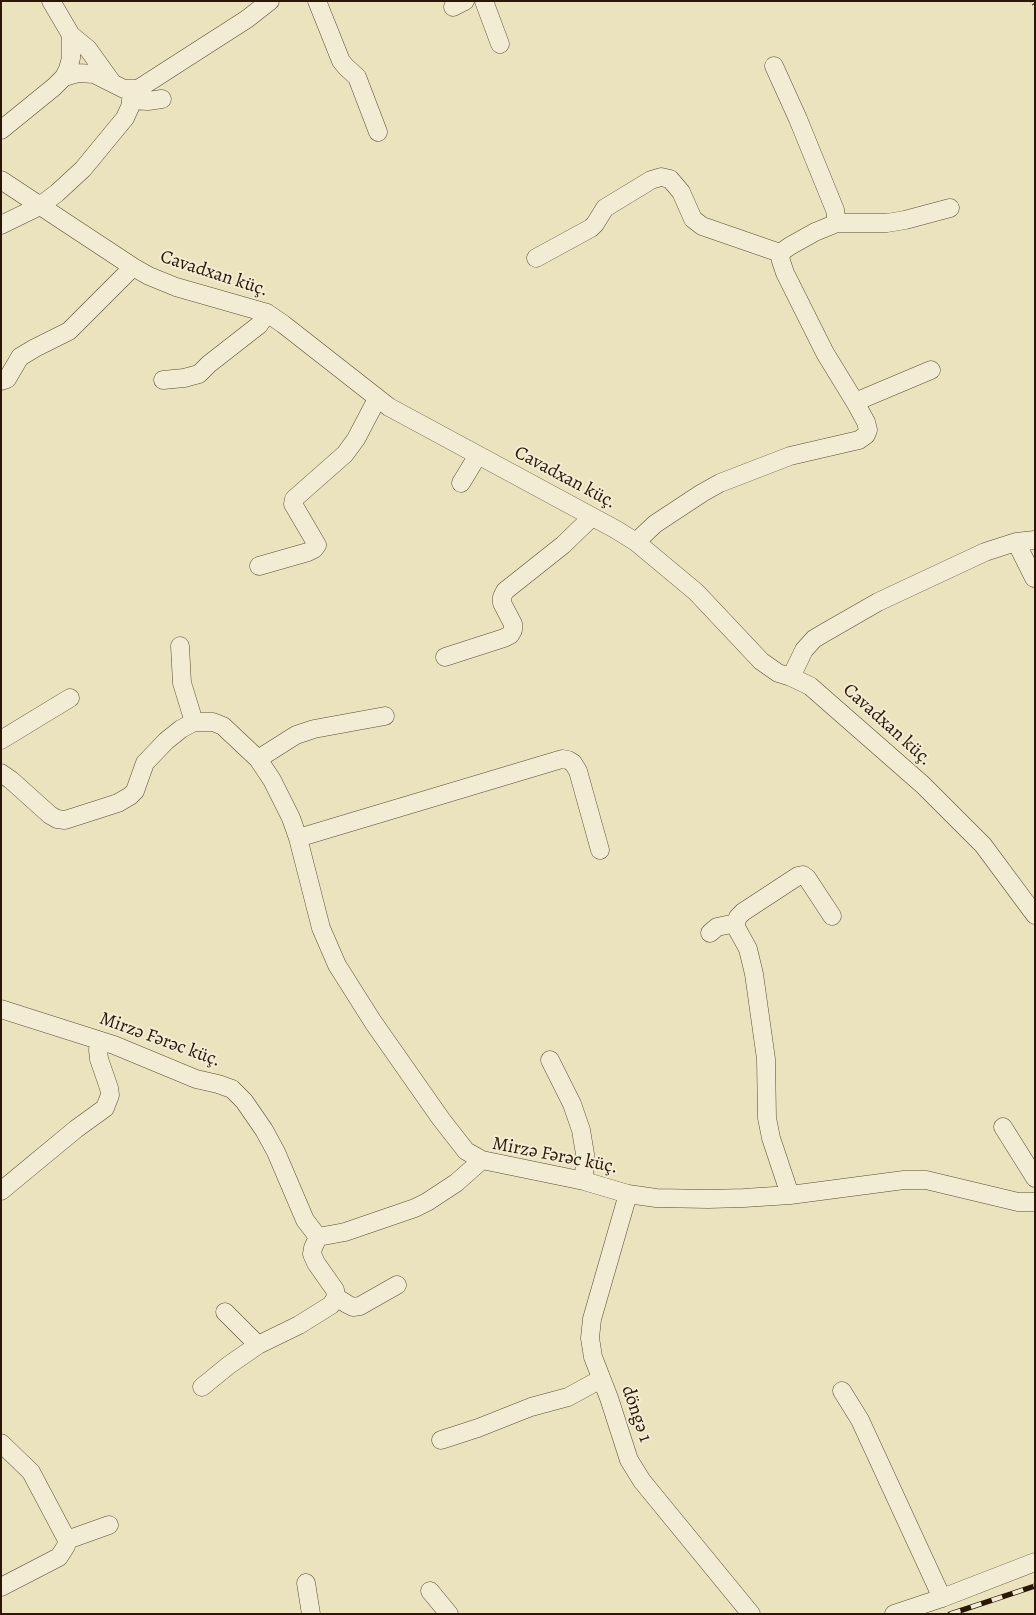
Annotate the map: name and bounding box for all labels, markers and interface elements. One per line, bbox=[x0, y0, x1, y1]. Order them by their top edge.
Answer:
street label: Cavadxan küç. bbox=[157, 246, 271, 302]
street label: Cavadxan küç. bbox=[510, 442, 620, 514]
street label: Cavadxan küç. bbox=[838, 679, 936, 771]
street label: Mirzə Fərəc küç. bbox=[96, 1008, 224, 1072]
street label: Mirzə Fərəc küç. bbox=[490, 1133, 620, 1179]
street label: döngə 1 bbox=[616, 1383, 656, 1445]

